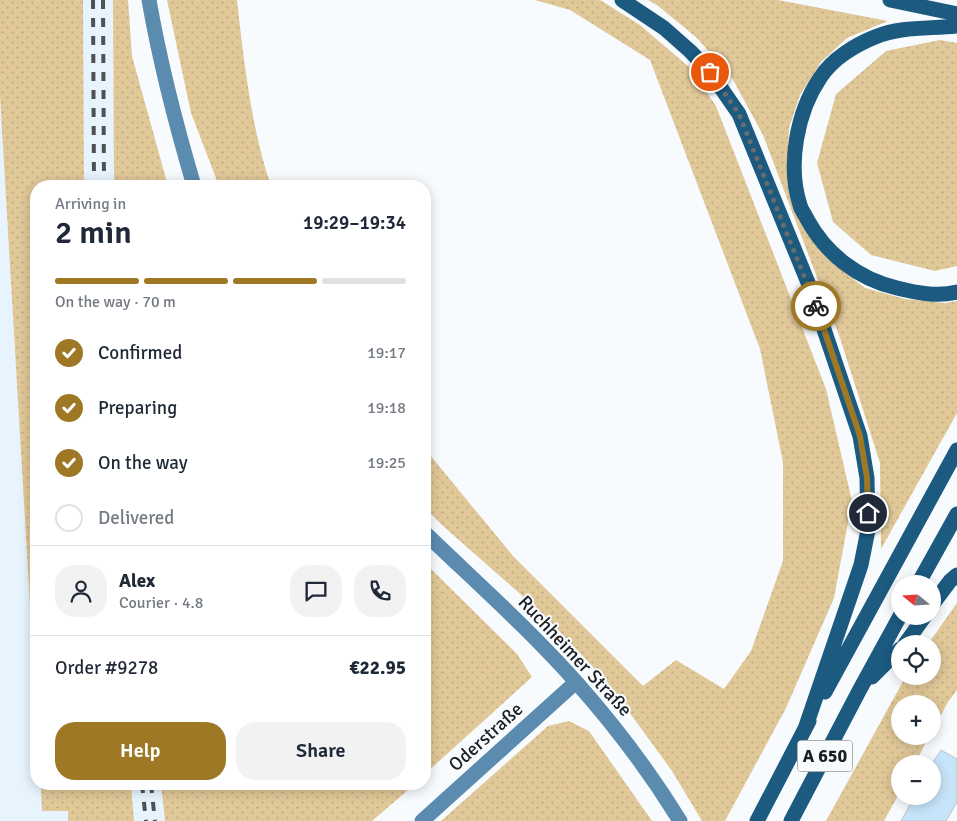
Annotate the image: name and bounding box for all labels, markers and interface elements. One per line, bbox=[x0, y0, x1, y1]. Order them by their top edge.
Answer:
pin bbox=[689, 51, 731, 93]
icon: bag bbox=[696, 58, 724, 86]
text: Arriving in bbox=[55, 194, 126, 214]
text: 19:29–19:34 bbox=[303, 211, 406, 235]
text: 2 min bbox=[55, 213, 132, 252]
courier bbox=[791, 281, 841, 331]
text: On the way · 70 m bbox=[55, 292, 176, 312]
icon: bike bbox=[802, 292, 830, 320]
icon: check bbox=[55, 339, 83, 367]
text: Confirmed bbox=[98, 341, 182, 365]
text: 19:17 bbox=[367, 343, 406, 363]
icon: check bbox=[55, 394, 83, 422]
text: Preparing bbox=[98, 396, 177, 420]
text: 19:18 bbox=[367, 398, 406, 418]
icon: check bbox=[55, 449, 83, 477]
text: On the way bbox=[98, 451, 188, 475]
text: 19:25 bbox=[367, 453, 406, 473]
pin bbox=[847, 492, 889, 534]
icon: home bbox=[854, 499, 882, 527]
text: Delivered bbox=[98, 506, 174, 530]
button: person bbox=[55, 565, 107, 617]
button: chat bbox=[290, 565, 342, 617]
button: phone bbox=[354, 565, 406, 617]
text: Alex bbox=[119, 569, 155, 593]
north arrow bbox=[891, 575, 941, 625]
map controls bbox=[891, 575, 941, 805]
street label: Ruchheimer Straße bbox=[513, 591, 637, 721]
text: Courier · 4.8 bbox=[119, 593, 203, 613]
button: locate bbox=[891, 635, 941, 685]
text: Order #9278 bbox=[55, 656, 158, 680]
text: €22.95 bbox=[349, 656, 406, 680]
button: + bbox=[891, 695, 941, 745]
street label: Oderstraße bbox=[444, 697, 528, 777]
button: Help bbox=[55, 722, 226, 780]
button: Share bbox=[236, 722, 406, 780]
road number: A 650 bbox=[798, 740, 852, 771]
button: − bbox=[891, 755, 941, 805]

